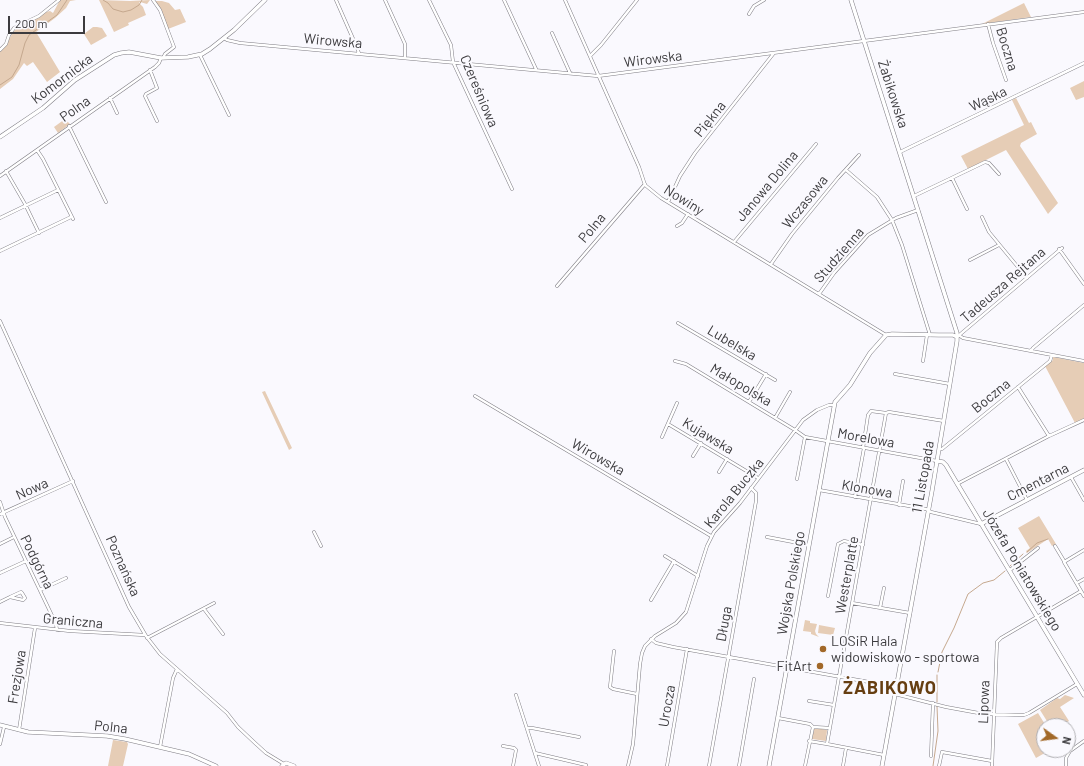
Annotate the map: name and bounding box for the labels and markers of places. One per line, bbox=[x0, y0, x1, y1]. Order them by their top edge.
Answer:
place label: LOSiR Hala widowiskowo - sportowa bbox=[831, 633, 979, 666]
marker: LOSiR Hala widowiskowo - sportowa bbox=[818, 644, 828, 654]
place label: FitArt bbox=[776, 658, 812, 674]
marker: FitArt bbox=[815, 661, 825, 671]

